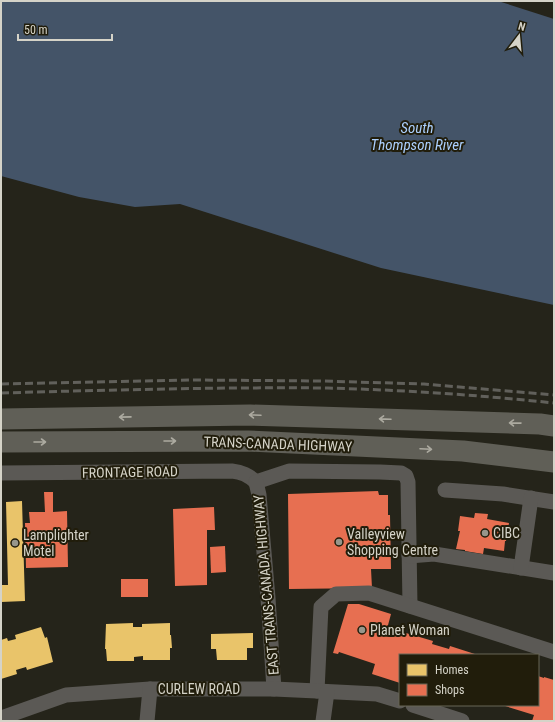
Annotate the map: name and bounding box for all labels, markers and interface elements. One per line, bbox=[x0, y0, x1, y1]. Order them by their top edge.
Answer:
scale bar bbox=[18, 16, 112, 42]
north arrow bbox=[499, 16, 539, 56]
text: N bbox=[517, 20, 527, 34]
text: 50 m bbox=[24, 23, 48, 37]
water label: South Thompson River bbox=[371, 119, 464, 154]
one-way arrow bbox=[249, 411, 262, 419]
one-way arrow bbox=[119, 413, 132, 421]
one-way arrow bbox=[379, 416, 392, 423]
one-way arrow bbox=[509, 419, 522, 427]
street label: TRANS-CANADA HIGHWAY bbox=[204, 433, 353, 455]
one-way arrow bbox=[163, 437, 176, 445]
one-way arrow bbox=[33, 438, 46, 446]
one-way arrow bbox=[419, 446, 432, 453]
street label: FRONTAGE ROAD bbox=[82, 463, 178, 481]
street label: EAST TRANS-CANADA HIGHWAY bbox=[250, 494, 282, 676]
place label: CIBC bbox=[493, 525, 520, 541]
place label: Valleyview Shopping Centre bbox=[347, 526, 439, 558]
place label: Lamplighter Motel bbox=[23, 527, 89, 559]
marker: CIBC bbox=[480, 528, 490, 538]
marker: Valleyview Shopping Centre bbox=[334, 537, 344, 547]
marker: Lamplighter Motel bbox=[10, 538, 20, 548]
place label: Planet Woman bbox=[370, 622, 450, 638]
marker: Planet Woman bbox=[357, 625, 367, 635]
legend bbox=[399, 654, 539, 706]
text: Homes bbox=[435, 663, 469, 677]
street label: CURLEW ROAD bbox=[158, 681, 240, 697]
text: Shops bbox=[435, 683, 464, 697]

